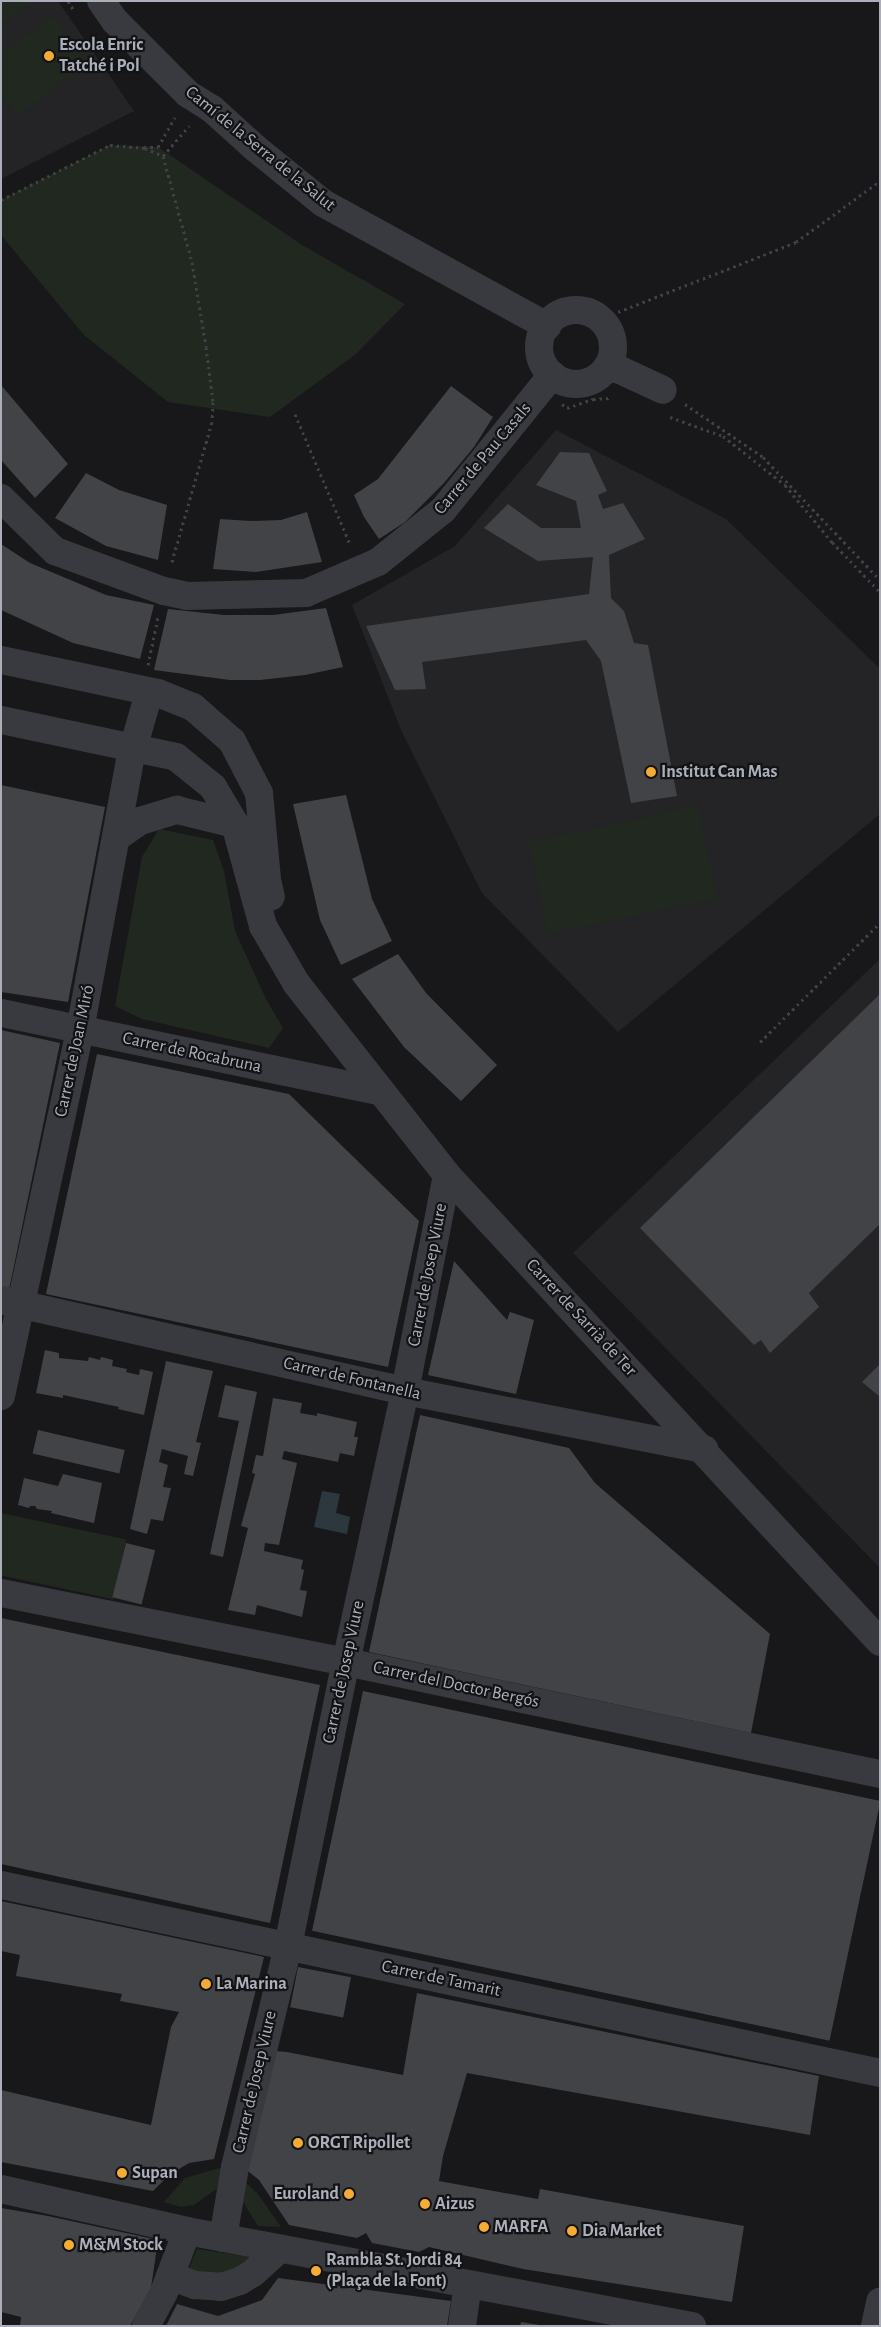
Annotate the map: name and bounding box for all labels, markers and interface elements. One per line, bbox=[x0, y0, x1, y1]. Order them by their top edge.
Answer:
place label: Escola Enric Tatché i Pol bbox=[59, 35, 143, 78]
marker: Escola Enric Tatché i Pol bbox=[43, 50, 55, 62]
street label: Camí de la Serra de la Salut bbox=[181, 82, 339, 216]
street label: Carrer de Pau Casals bbox=[430, 398, 536, 520]
place label: Institut Can Mas bbox=[661, 761, 778, 783]
marker: Institut Can Mas bbox=[645, 766, 657, 778]
street label: Carrer de Joan Miró bbox=[50, 983, 100, 1119]
street label: Carrer de Rocabruna bbox=[121, 1028, 263, 1078]
street label: Carrer de Josep Viure bbox=[404, 1202, 452, 1348]
street label: Carrer de Sarrià de Ter bbox=[521, 1255, 641, 1381]
street label: Carrer de Fontanella bbox=[281, 1353, 423, 1405]
street label: Carrer de Josep Viure bbox=[318, 1599, 370, 1745]
street label: Carrer del Doctor Bergós bbox=[371, 1657, 541, 1713]
street label: Carrer de Tamarit bbox=[380, 1956, 502, 2002]
place label: La Marina bbox=[216, 1973, 287, 1995]
marker: La Marina bbox=[200, 1978, 212, 1990]
street label: Carrer de Josep Viure bbox=[228, 2009, 282, 2155]
place label: ORGT Ripollet bbox=[308, 2132, 410, 2154]
marker: ORGT Ripollet bbox=[292, 2137, 304, 2149]
place label: Supan bbox=[132, 2162, 178, 2184]
marker: Supan bbox=[116, 2167, 128, 2179]
place label: Euroland bbox=[273, 2183, 339, 2205]
marker: Euroland bbox=[343, 2188, 355, 2200]
place label: Aizus bbox=[435, 2193, 474, 2215]
marker: Aizus bbox=[419, 2198, 431, 2210]
place label: MARFA bbox=[494, 2216, 548, 2238]
place label: Dia Market bbox=[582, 2220, 662, 2242]
marker: MARFA bbox=[478, 2221, 490, 2233]
marker: Dia Market bbox=[566, 2225, 578, 2237]
place label: M&M Stock bbox=[79, 2234, 163, 2256]
marker: M&M Stock bbox=[63, 2239, 75, 2251]
place label: Rambla St. Jordi 84 (Plaça de la Font) bbox=[326, 2250, 462, 2292]
marker: Rambla St. Jordi 84 (Plaça de la Font) bbox=[310, 2265, 322, 2277]

